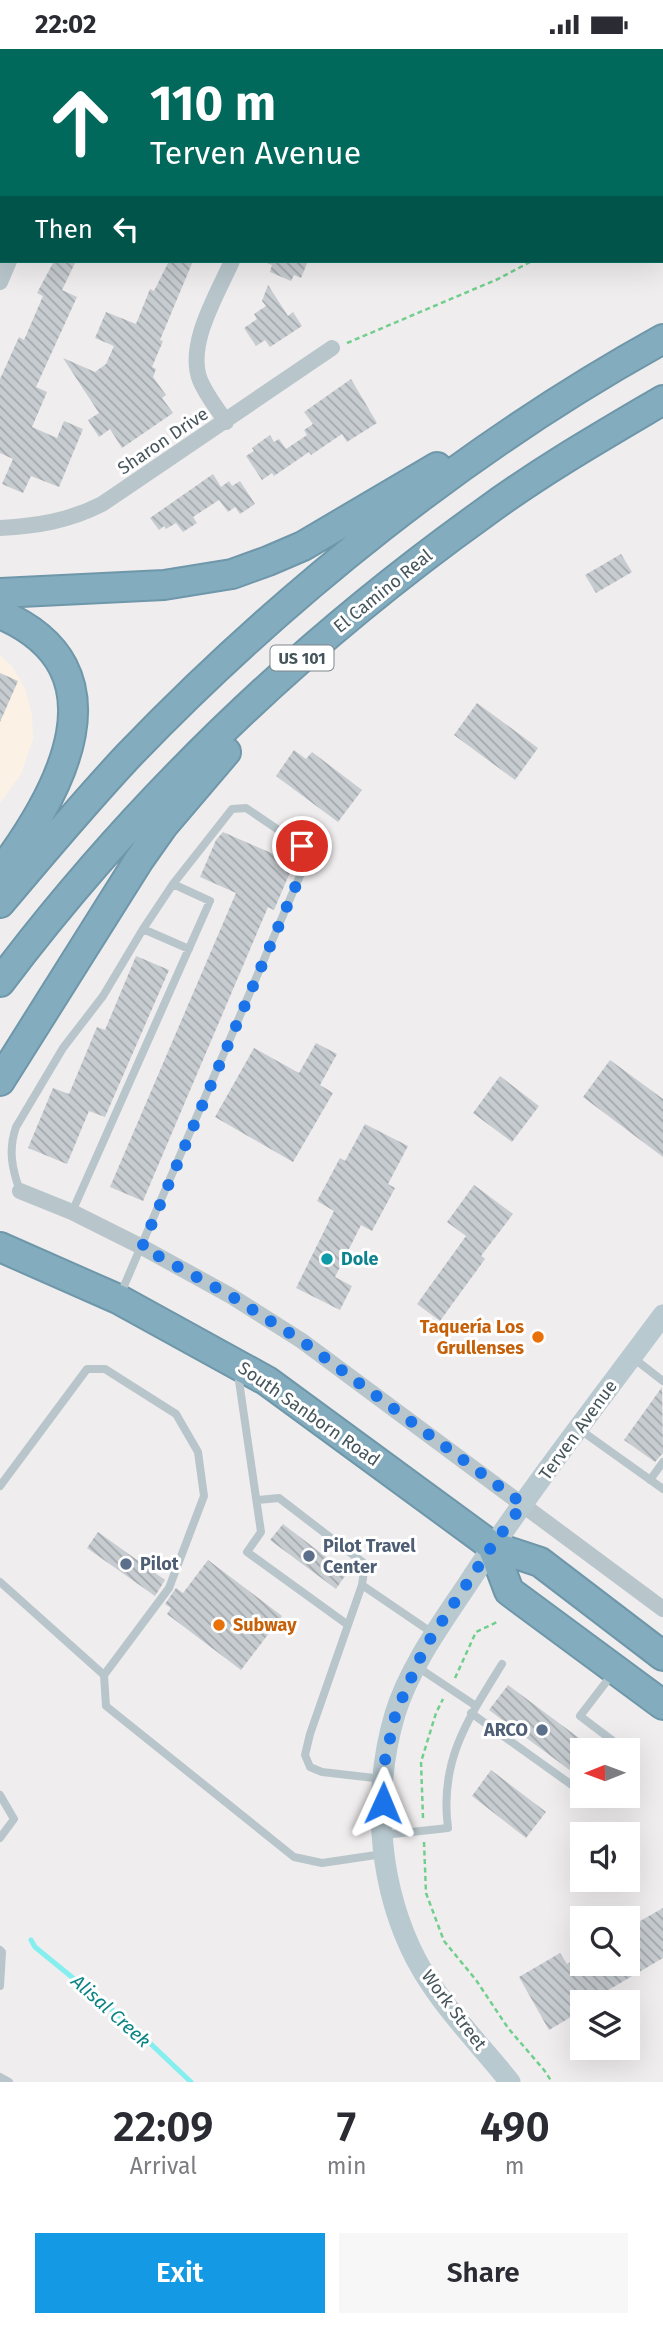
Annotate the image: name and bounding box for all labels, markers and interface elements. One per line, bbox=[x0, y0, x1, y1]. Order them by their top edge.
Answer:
text: 22:02 bbox=[35, 9, 97, 40]
text: 110 m bbox=[150, 74, 276, 133]
icon: ahead bbox=[35, 77, 126, 168]
text: Terven Avenue bbox=[150, 134, 361, 172]
icon: left bbox=[107, 210, 145, 248]
text: Then bbox=[35, 214, 93, 245]
street label: Sharon Drive bbox=[113, 403, 213, 479]
street label: El Camino Real bbox=[329, 544, 437, 638]
road number: US 101 bbox=[270, 645, 334, 671]
pin bbox=[272, 816, 332, 876]
icon: arrive bbox=[283, 827, 321, 865]
place label: Dole bbox=[341, 1248, 378, 1270]
marker: Dole bbox=[319, 1251, 335, 1267]
place label: Taquería Los Grullenses bbox=[420, 1316, 524, 1359]
marker: Taquería Los Grullenses bbox=[530, 1329, 546, 1345]
street label: South Sanborn Road bbox=[234, 1357, 384, 1471]
street label: Terven Avenue bbox=[534, 1376, 622, 1484]
place label: Pilot Travel Center bbox=[323, 1535, 416, 1578]
marker: Pilot Travel Center bbox=[301, 1548, 317, 1564]
place label: Pilot bbox=[140, 1553, 180, 1575]
marker: Pilot bbox=[118, 1556, 134, 1572]
place label: Subway bbox=[233, 1614, 297, 1636]
marker: Subway bbox=[211, 1617, 227, 1633]
place label: ARCO bbox=[483, 1719, 528, 1741]
marker: ARCO bbox=[534, 1722, 550, 1738]
north arrow bbox=[570, 1738, 640, 1808]
map controls bbox=[570, 1738, 640, 2060]
position arrow bbox=[346, 1766, 420, 1840]
button: sound bbox=[570, 1822, 640, 1892]
button: search bbox=[570, 1906, 640, 1976]
street label: Work Street bbox=[417, 1965, 492, 2055]
water label: Alisal Creek bbox=[66, 1969, 155, 2052]
button: layers bbox=[570, 1990, 640, 2060]
text: 22:09 bbox=[113, 2102, 213, 2152]
text: 7 bbox=[337, 2102, 356, 2152]
text: 490 bbox=[480, 2102, 550, 2152]
text: Arrival bbox=[130, 2152, 197, 2180]
text: min bbox=[327, 2152, 366, 2180]
text: m bbox=[505, 2152, 525, 2180]
button: Exit bbox=[35, 2233, 325, 2313]
button: Share bbox=[339, 2233, 628, 2313]

